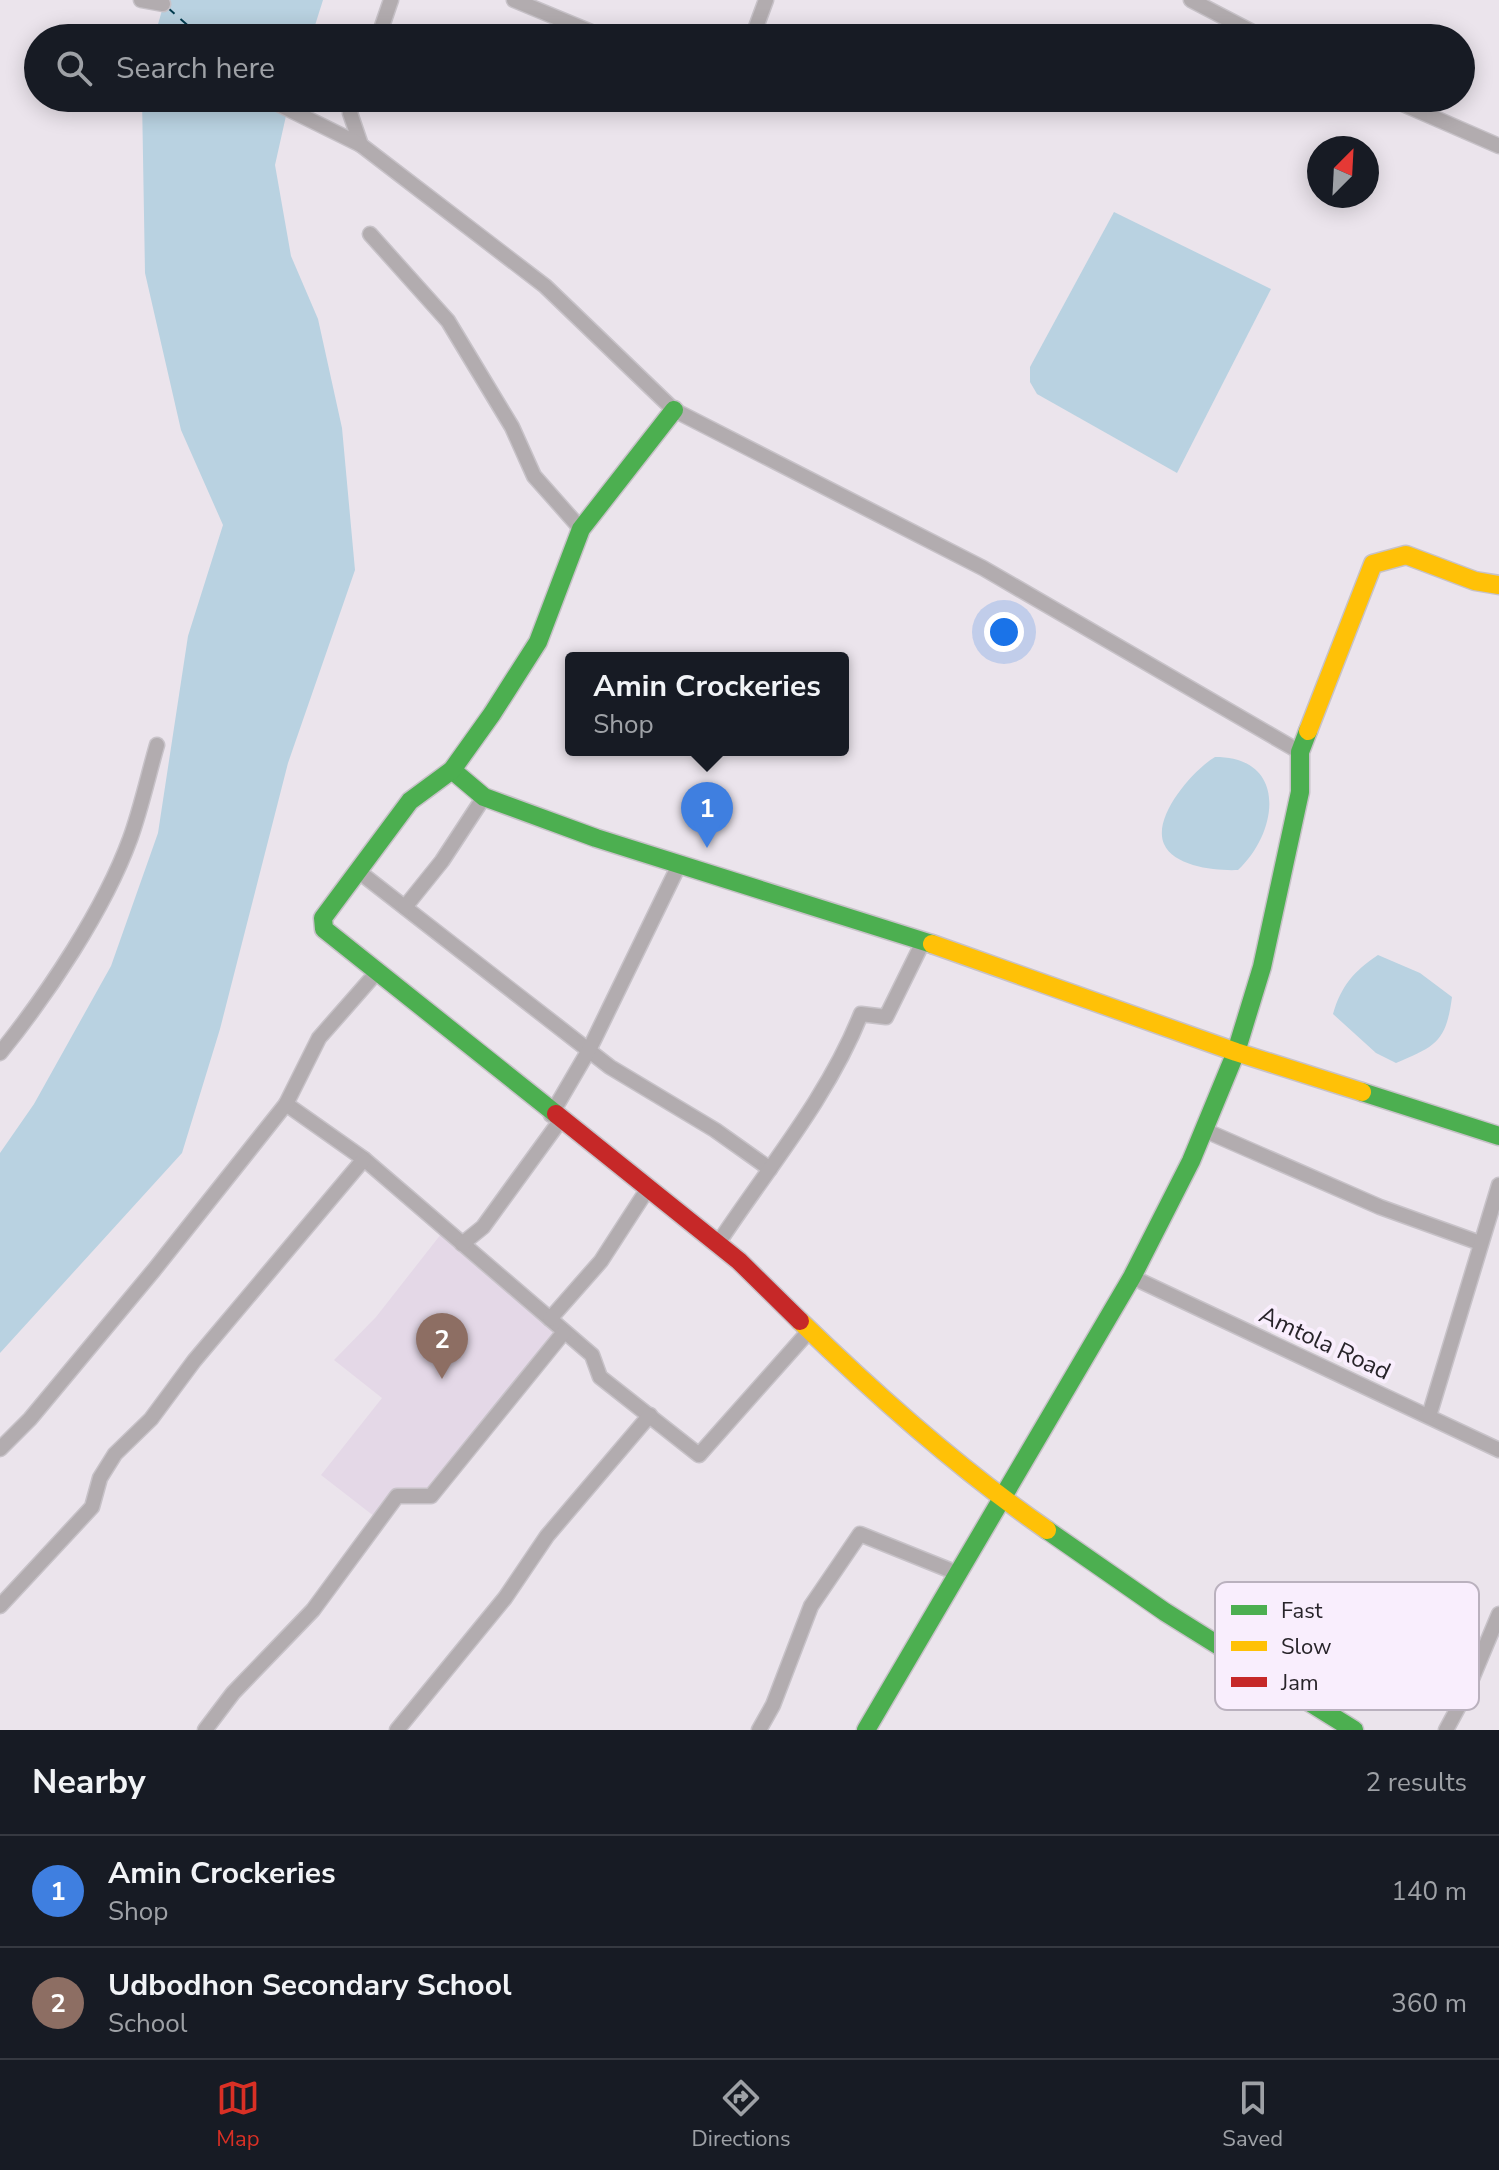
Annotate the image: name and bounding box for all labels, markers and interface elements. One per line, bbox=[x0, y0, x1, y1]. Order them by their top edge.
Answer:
search box bbox=[24, 24, 1475, 112]
icon: search bbox=[52, 46, 96, 90]
text: Search here bbox=[116, 48, 275, 89]
north arrow bbox=[1307, 136, 1379, 208]
your location bbox=[984, 612, 1024, 652]
popup bbox=[565, 652, 849, 756]
text: Amin Crockeries bbox=[593, 666, 821, 707]
text: Shop bbox=[593, 707, 654, 742]
pin: 1 bbox=[681, 782, 733, 848]
street label: Amtola Road bbox=[1254, 1299, 1396, 1387]
pin: 2 bbox=[416, 1313, 468, 1379]
legend bbox=[1215, 1582, 1479, 1710]
text: Fast bbox=[1281, 1596, 1323, 1626]
text: Slow bbox=[1281, 1632, 1332, 1662]
text: Jam bbox=[1280, 1668, 1319, 1698]
text: Nearby bbox=[32, 1759, 146, 1805]
text: 2 results bbox=[1366, 1765, 1467, 1800]
text: Amin Crockeries bbox=[108, 1853, 336, 1894]
text: 1 bbox=[50, 1874, 66, 1909]
text: 140 m bbox=[1391, 1874, 1467, 1909]
text: Shop bbox=[108, 1894, 168, 1929]
text: Udbodhon Secondary School bbox=[108, 1965, 512, 2006]
text: 2 bbox=[50, 1986, 66, 2021]
text: 360 m bbox=[1391, 1986, 1467, 2021]
text: School bbox=[108, 2006, 187, 2041]
tab: Map bbox=[216, 2076, 260, 2154]
tab: Directions bbox=[692, 2076, 791, 2154]
tab: Saved bbox=[1222, 2076, 1283, 2154]

